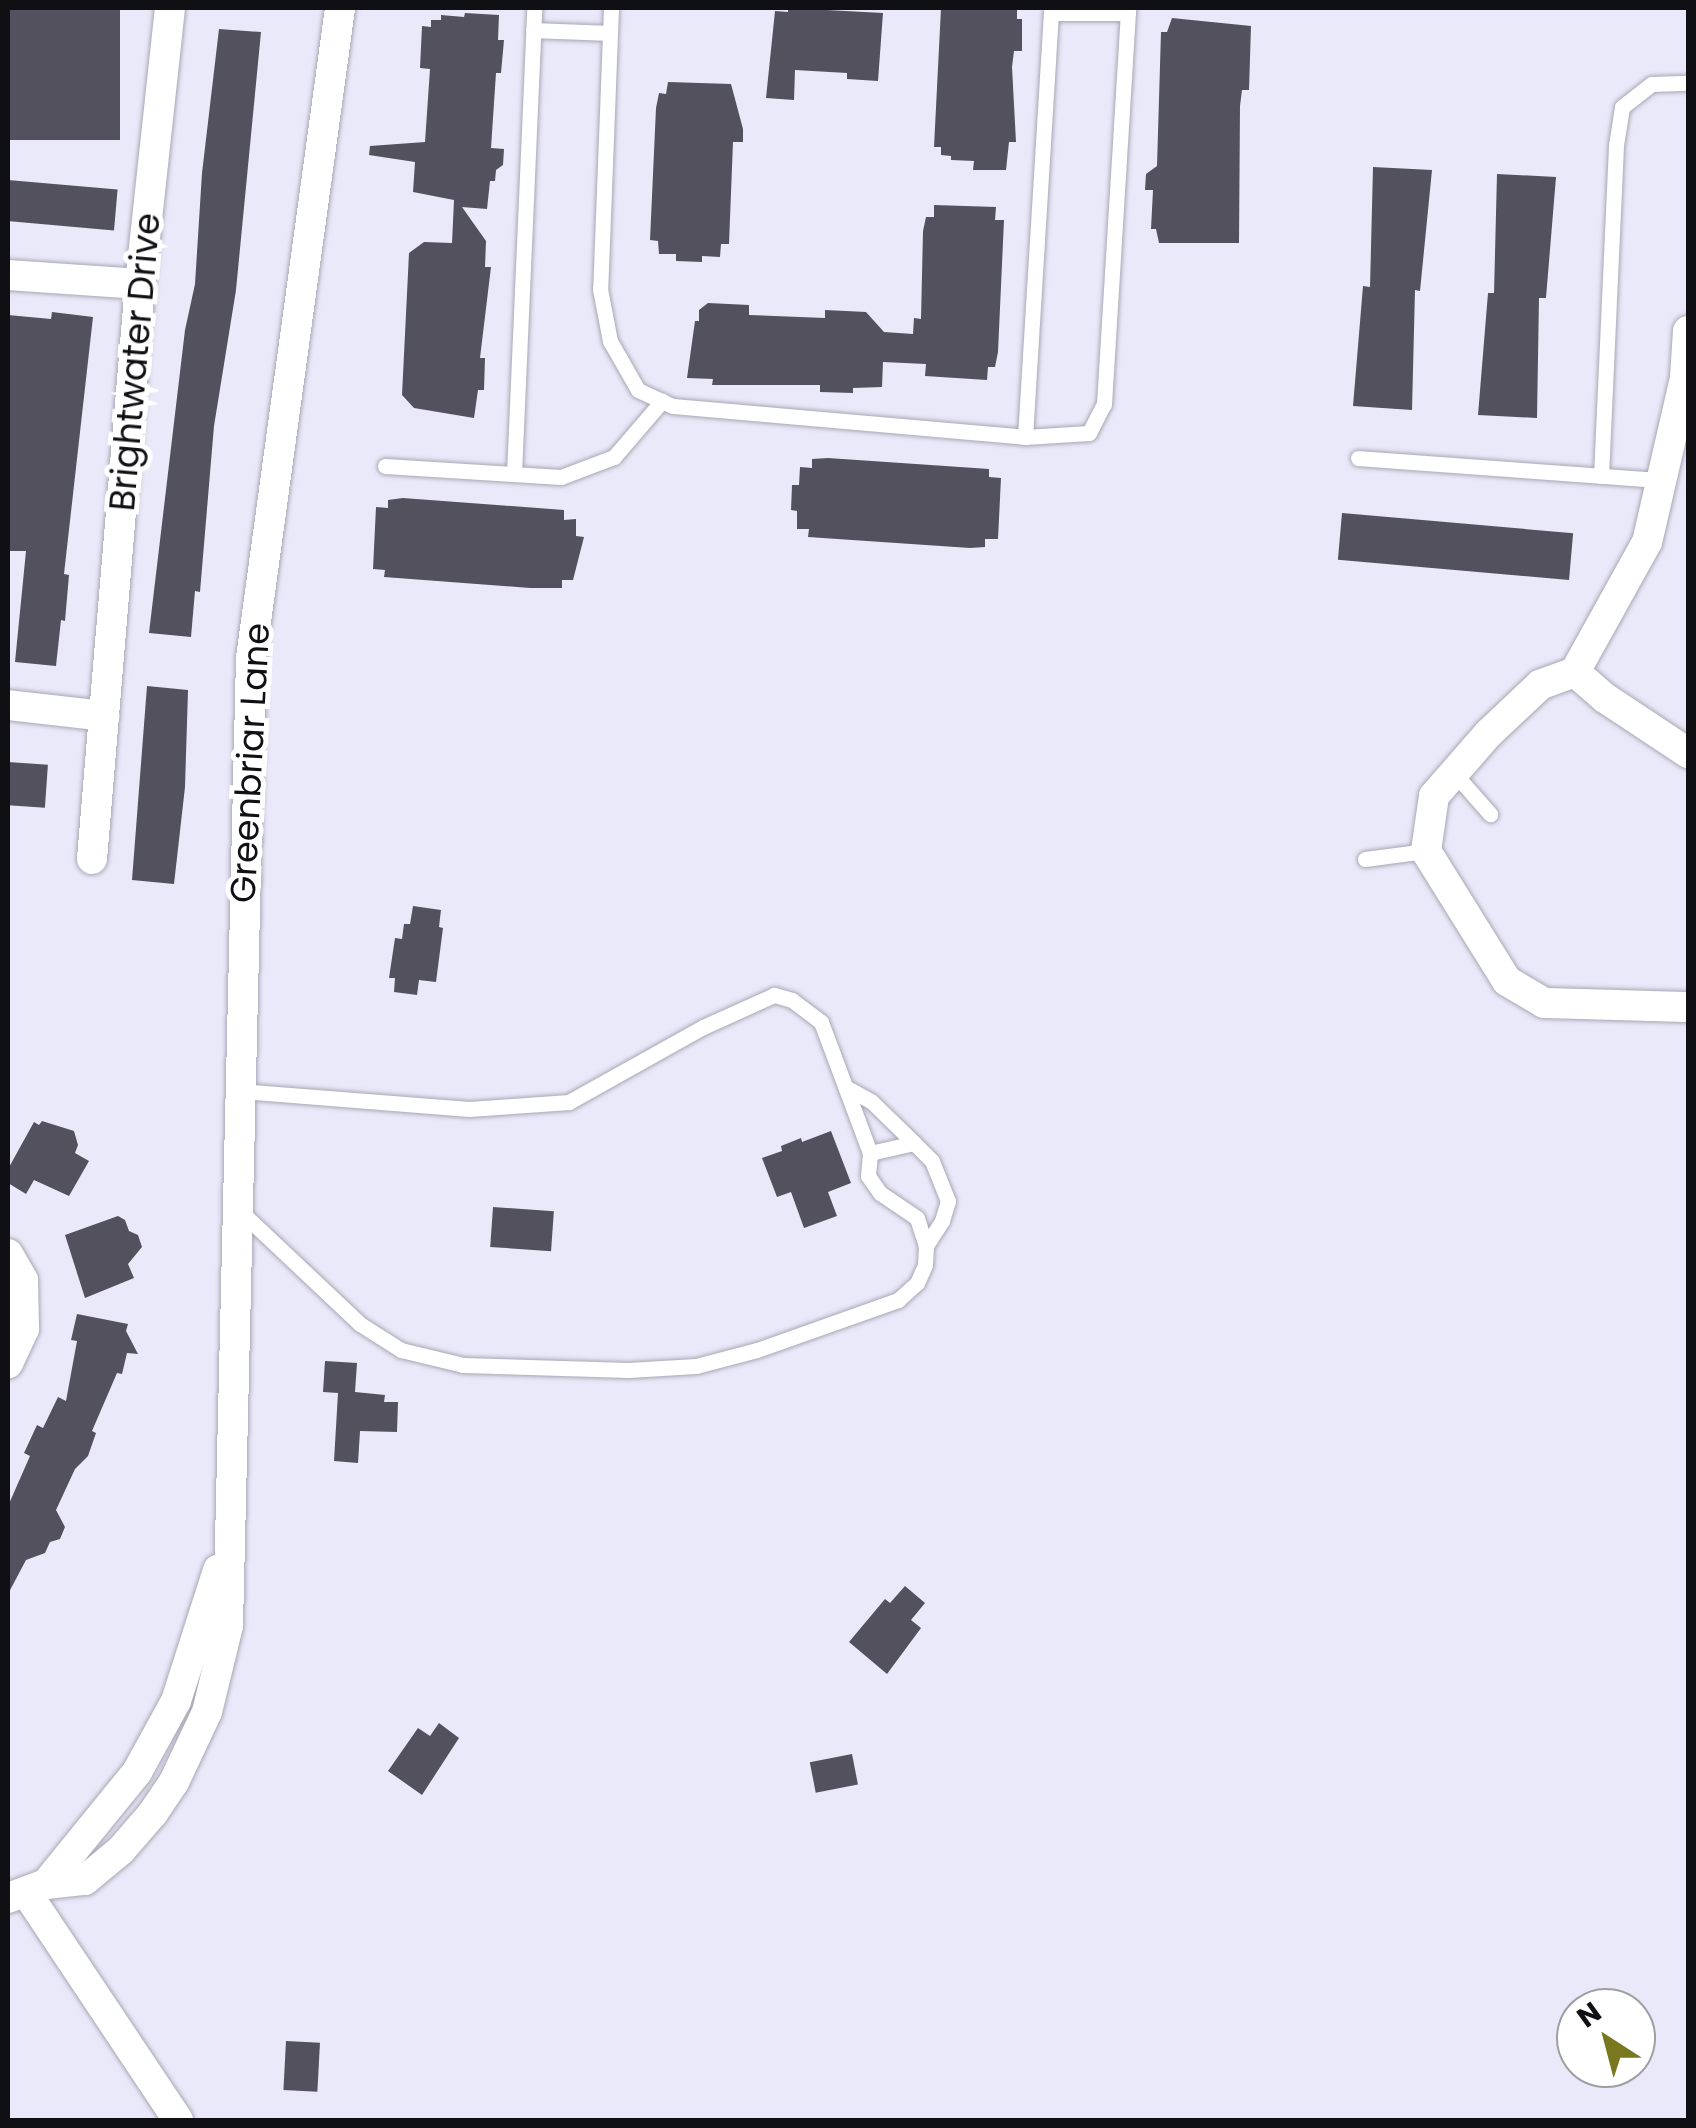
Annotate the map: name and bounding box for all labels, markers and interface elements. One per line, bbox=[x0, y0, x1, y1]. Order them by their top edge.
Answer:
street label: Brightwater Drive bbox=[101, 211, 169, 513]
street label: Greenbriar Lane bbox=[222, 622, 278, 904]
north arrow bbox=[1556, 1988, 1656, 2088]
text: N bbox=[1569, 1993, 1609, 2037]

